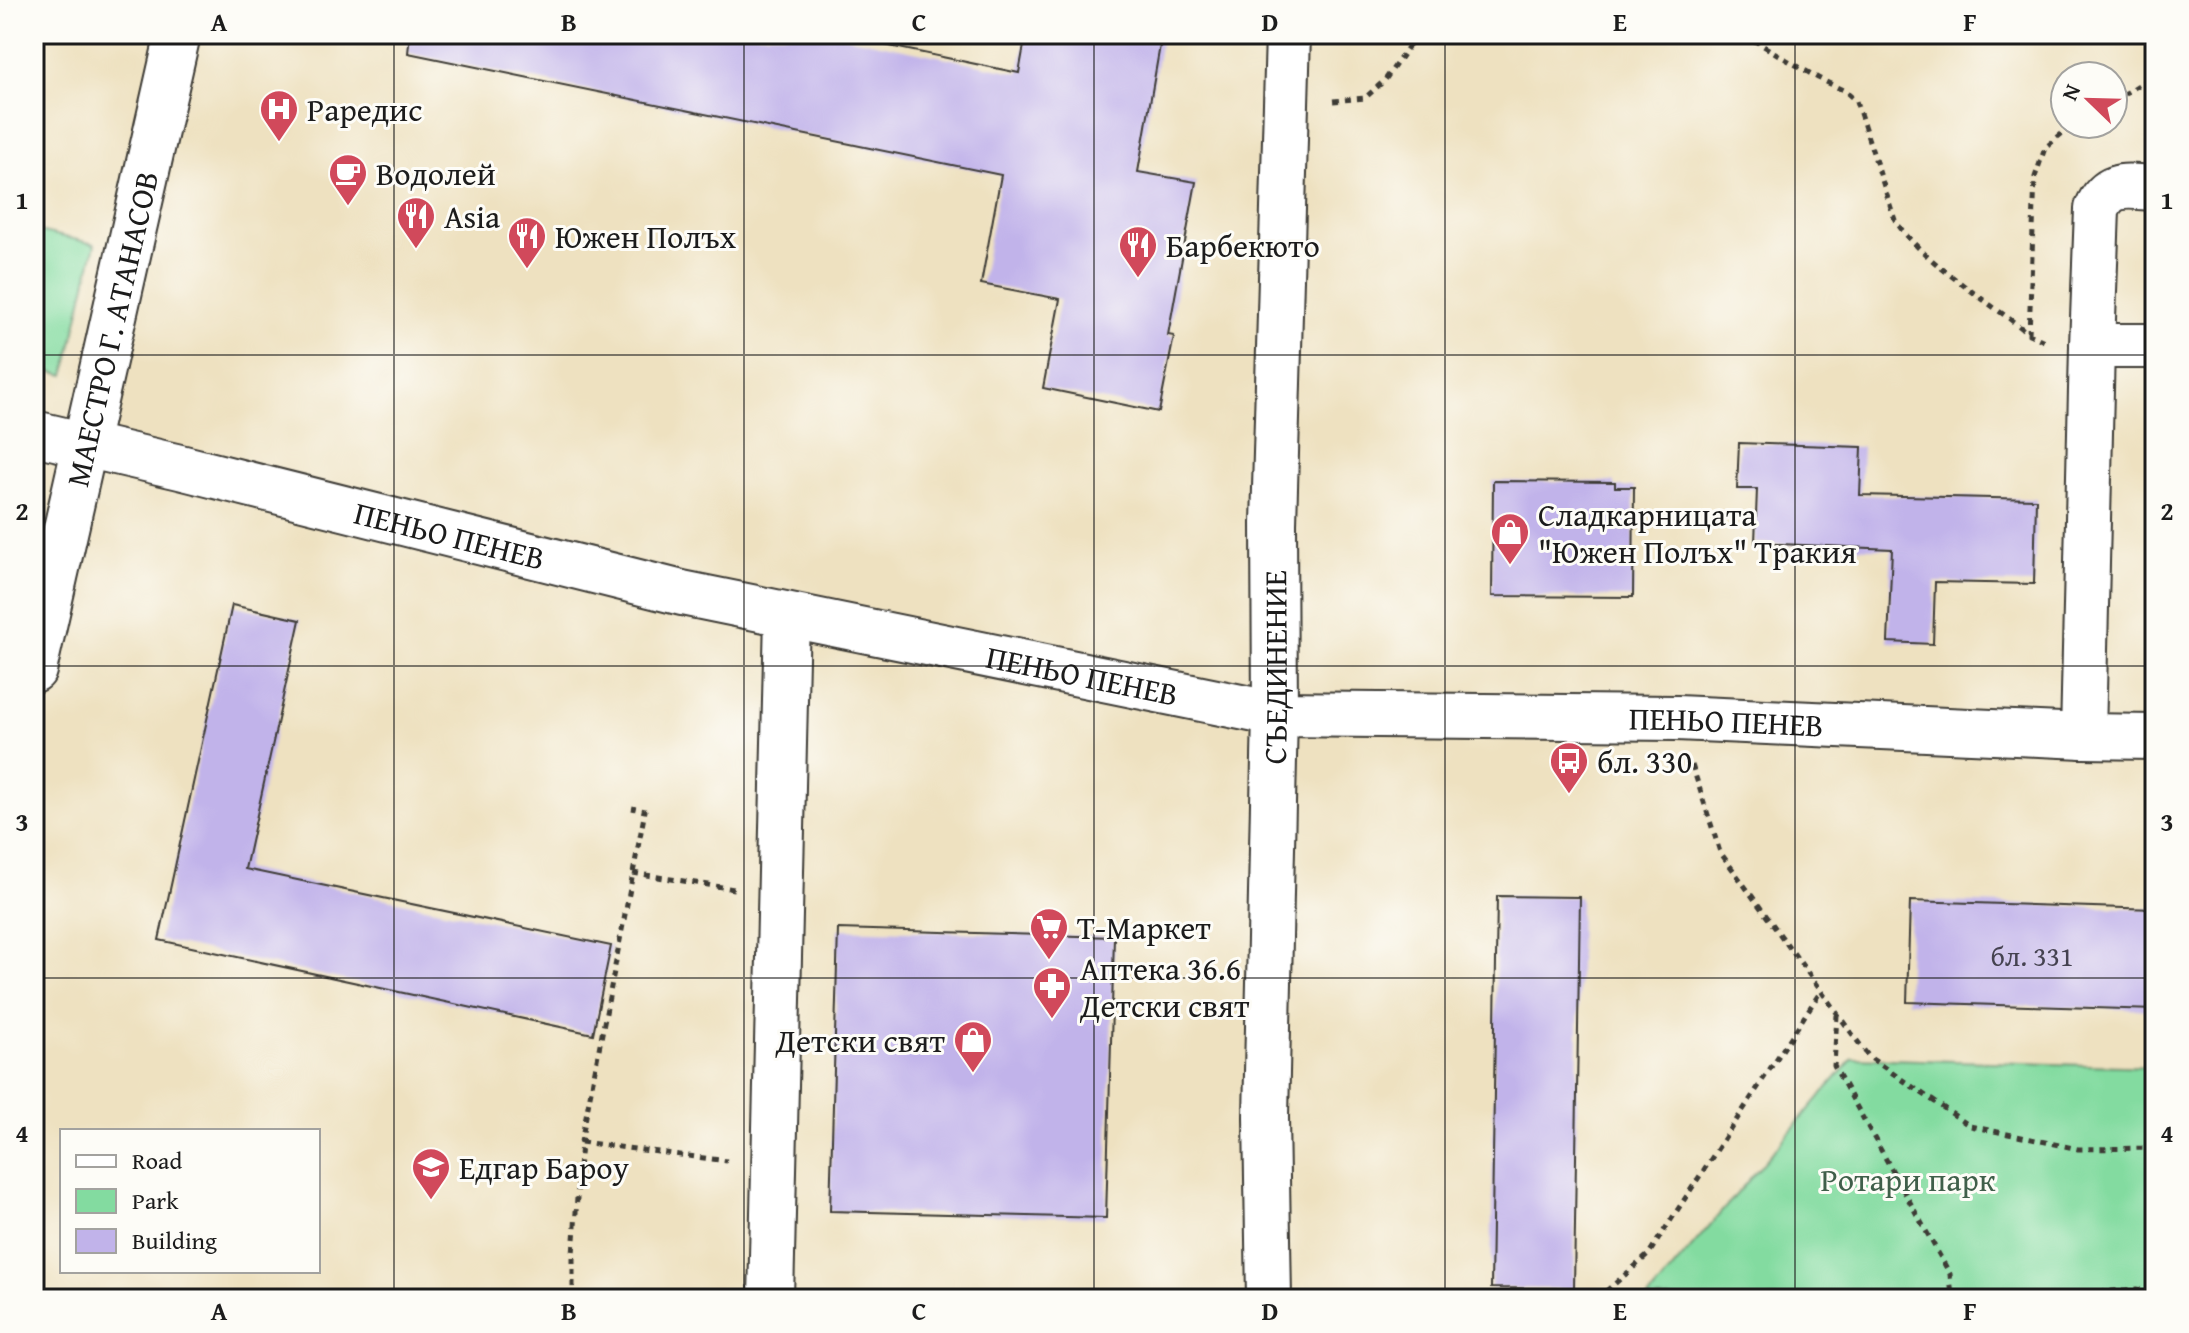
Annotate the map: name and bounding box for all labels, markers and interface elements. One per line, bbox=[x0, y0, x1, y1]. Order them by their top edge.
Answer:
text: A bbox=[211, 2, 228, 41]
text: B bbox=[561, 2, 577, 41]
text: C bbox=[912, 2, 926, 41]
text: D bbox=[1262, 2, 1278, 41]
text: E bbox=[1613, 2, 1627, 41]
text: F bbox=[1963, 2, 1977, 41]
north arrow bbox=[2049, 60, 2129, 140]
text: N bbox=[2053, 79, 2088, 105]
place label: Раредис bbox=[307, 86, 422, 133]
hospital icon: Раредис bbox=[258, 88, 300, 143]
place label: Водолей bbox=[376, 150, 496, 197]
cafe icon: Водолей bbox=[327, 152, 369, 207]
street label: МАЕСТРО Г. АТАНАСОВ bbox=[53, 166, 170, 491]
text: 1 bbox=[15, 180, 29, 219]
text: 1 bbox=[2160, 180, 2174, 219]
place label: Asia bbox=[444, 193, 500, 240]
restaurant icon: Asia bbox=[395, 195, 437, 250]
place label: Южен Полъх bbox=[555, 213, 737, 260]
restaurant icon: Южен Полъх bbox=[506, 215, 548, 270]
place label: Барбекюто bbox=[1166, 222, 1320, 269]
restaurant icon: Барбекюто bbox=[1117, 224, 1159, 279]
street label: ПЕНЬО ПЕНЕВ bbox=[350, 488, 550, 581]
text: 2 bbox=[15, 491, 29, 530]
place label: Сладкарницата "Южен Полъх" Тракия bbox=[1538, 491, 1857, 575]
text: 2 bbox=[2160, 491, 2174, 530]
shop icon: Сладкарницата "Южен Полъх" Тракия bbox=[1489, 511, 1531, 566]
street label: СЪЕДИНЕНИЕ bbox=[1250, 570, 1299, 765]
street label: ПЕНЬО ПЕНЕВ bbox=[982, 632, 1182, 717]
street label: ПЕНЬО ПЕНЕВ bbox=[1629, 694, 1825, 748]
place label: бл. 330 bbox=[1597, 738, 1692, 785]
bus stop icon: бл. 330 bbox=[1548, 740, 1590, 795]
text: 3 bbox=[15, 802, 29, 841]
text: 3 bbox=[2160, 802, 2174, 841]
place label: Т-Маркет bbox=[1077, 904, 1211, 951]
supermarket icon: Т-Маркет bbox=[1028, 906, 1070, 961]
house number: бл. 331 bbox=[1990, 935, 2074, 976]
place label: Аптека 36.6 Детски свят bbox=[1079, 945, 1250, 1029]
pharmacy icon: Аптека 36.6 Детски свят bbox=[1031, 965, 1073, 1020]
place label: Детски свят bbox=[775, 1017, 946, 1064]
shop icon: Детски свят bbox=[952, 1019, 994, 1074]
text: 4 bbox=[15, 1113, 29, 1152]
text: 4 bbox=[2160, 1113, 2174, 1152]
legend bbox=[60, 1129, 320, 1273]
text: Road bbox=[132, 1143, 182, 1178]
place label: Едгар Бароу bbox=[459, 1144, 629, 1191]
school or university icon: Едгар Бароу bbox=[410, 1146, 452, 1201]
park label: Ротари парк bbox=[1821, 1156, 1996, 1203]
text: Park bbox=[132, 1183, 179, 1218]
text: Building bbox=[132, 1223, 217, 1258]
text: A bbox=[211, 1291, 228, 1330]
text: B bbox=[561, 1291, 577, 1330]
text: C bbox=[912, 1291, 926, 1330]
text: D bbox=[1262, 1291, 1278, 1330]
text: E bbox=[1613, 1291, 1627, 1330]
text: F bbox=[1963, 1291, 1977, 1330]

